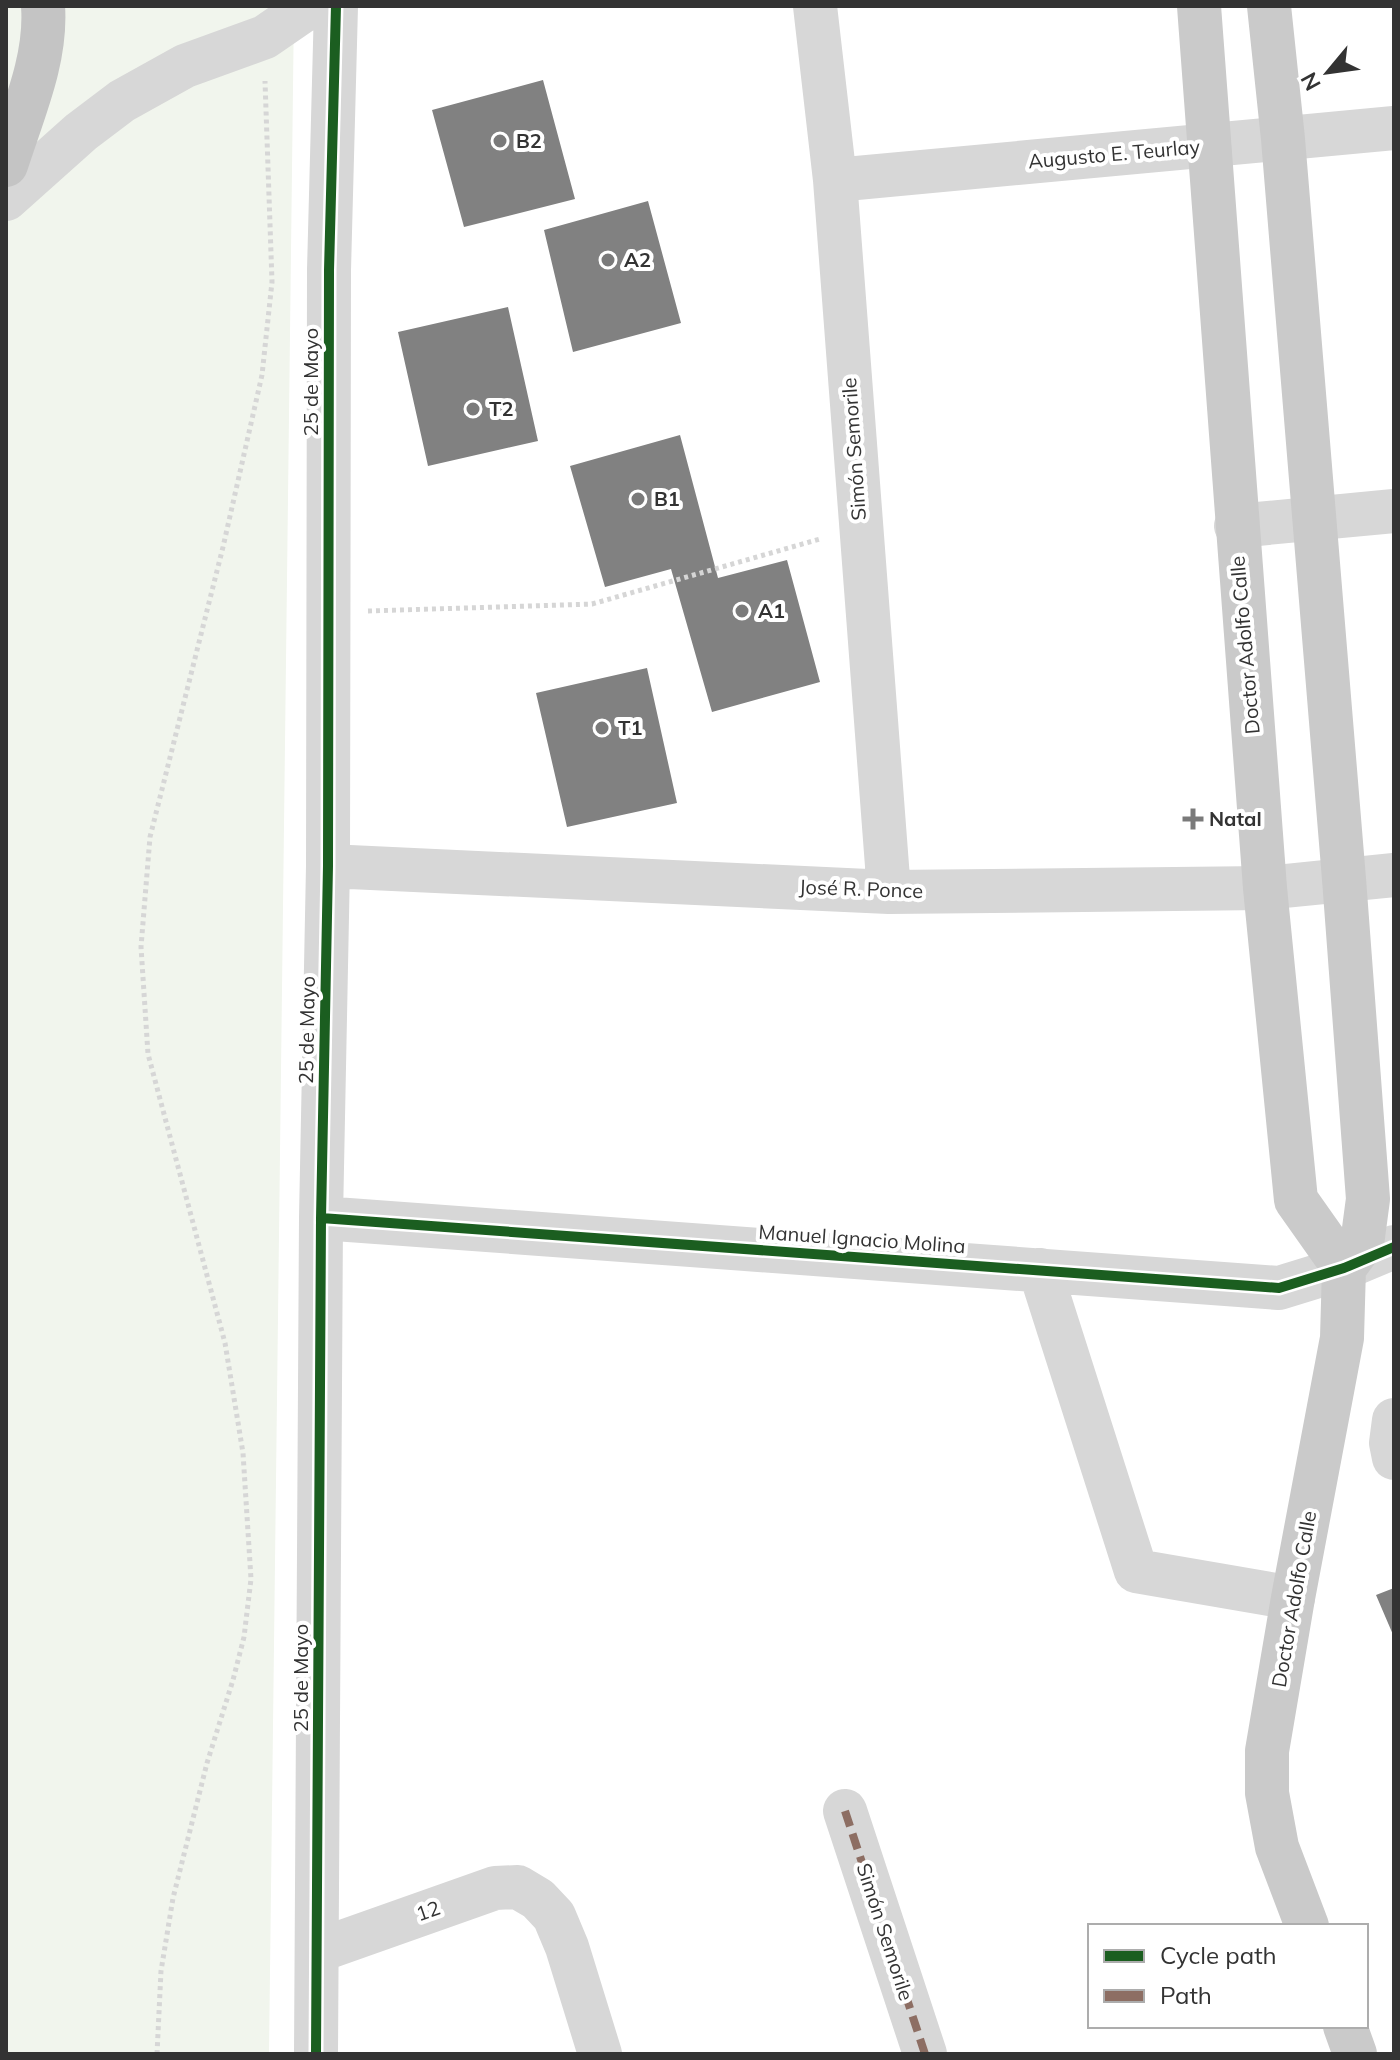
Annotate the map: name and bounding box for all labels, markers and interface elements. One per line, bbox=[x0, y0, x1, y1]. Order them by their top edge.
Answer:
north arrow bbox=[1288, 32, 1368, 112]
text: N bbox=[1294, 68, 1327, 96]
place label: B2 bbox=[516, 128, 542, 153]
marker: B2 bbox=[491, 132, 509, 150]
street label: Augusto E. Teurlay bbox=[1027, 134, 1201, 173]
place label: A2 bbox=[624, 247, 651, 272]
marker: A2 bbox=[599, 251, 617, 269]
street label: 25 de Mayo bbox=[298, 328, 323, 436]
street label: Simón Semorile bbox=[836, 377, 871, 521]
place label: T2 bbox=[489, 396, 513, 421]
marker: T2 bbox=[464, 400, 482, 418]
place label: B1 bbox=[654, 486, 680, 511]
marker: B1 bbox=[629, 490, 647, 508]
street label: Doctor Adolfo Calle bbox=[1224, 555, 1265, 735]
place label: A1 bbox=[758, 598, 785, 623]
marker: A1 bbox=[733, 602, 751, 620]
place label: T1 bbox=[618, 715, 642, 740]
marker: T1 bbox=[593, 719, 611, 737]
place label: Natal bbox=[1209, 806, 1262, 831]
marker: Natal bbox=[1184, 810, 1202, 828]
street label: José R. Ponce bbox=[799, 874, 923, 903]
street label: 25 de Mayo bbox=[293, 976, 320, 1084]
street label: Manuel Ignacio Molina bbox=[758, 1219, 966, 1258]
street label: Doctor Adolfo Calle bbox=[1266, 1509, 1321, 1689]
street label: 25 de Mayo bbox=[288, 1624, 313, 1732]
street label: Simón Semorile bbox=[851, 1860, 919, 2004]
street label: 12 bbox=[412, 1895, 443, 1926]
legend bbox=[1088, 1924, 1368, 2028]
text: Cycle path bbox=[1160, 1940, 1277, 1970]
text: Path bbox=[1160, 1980, 1212, 2010]

